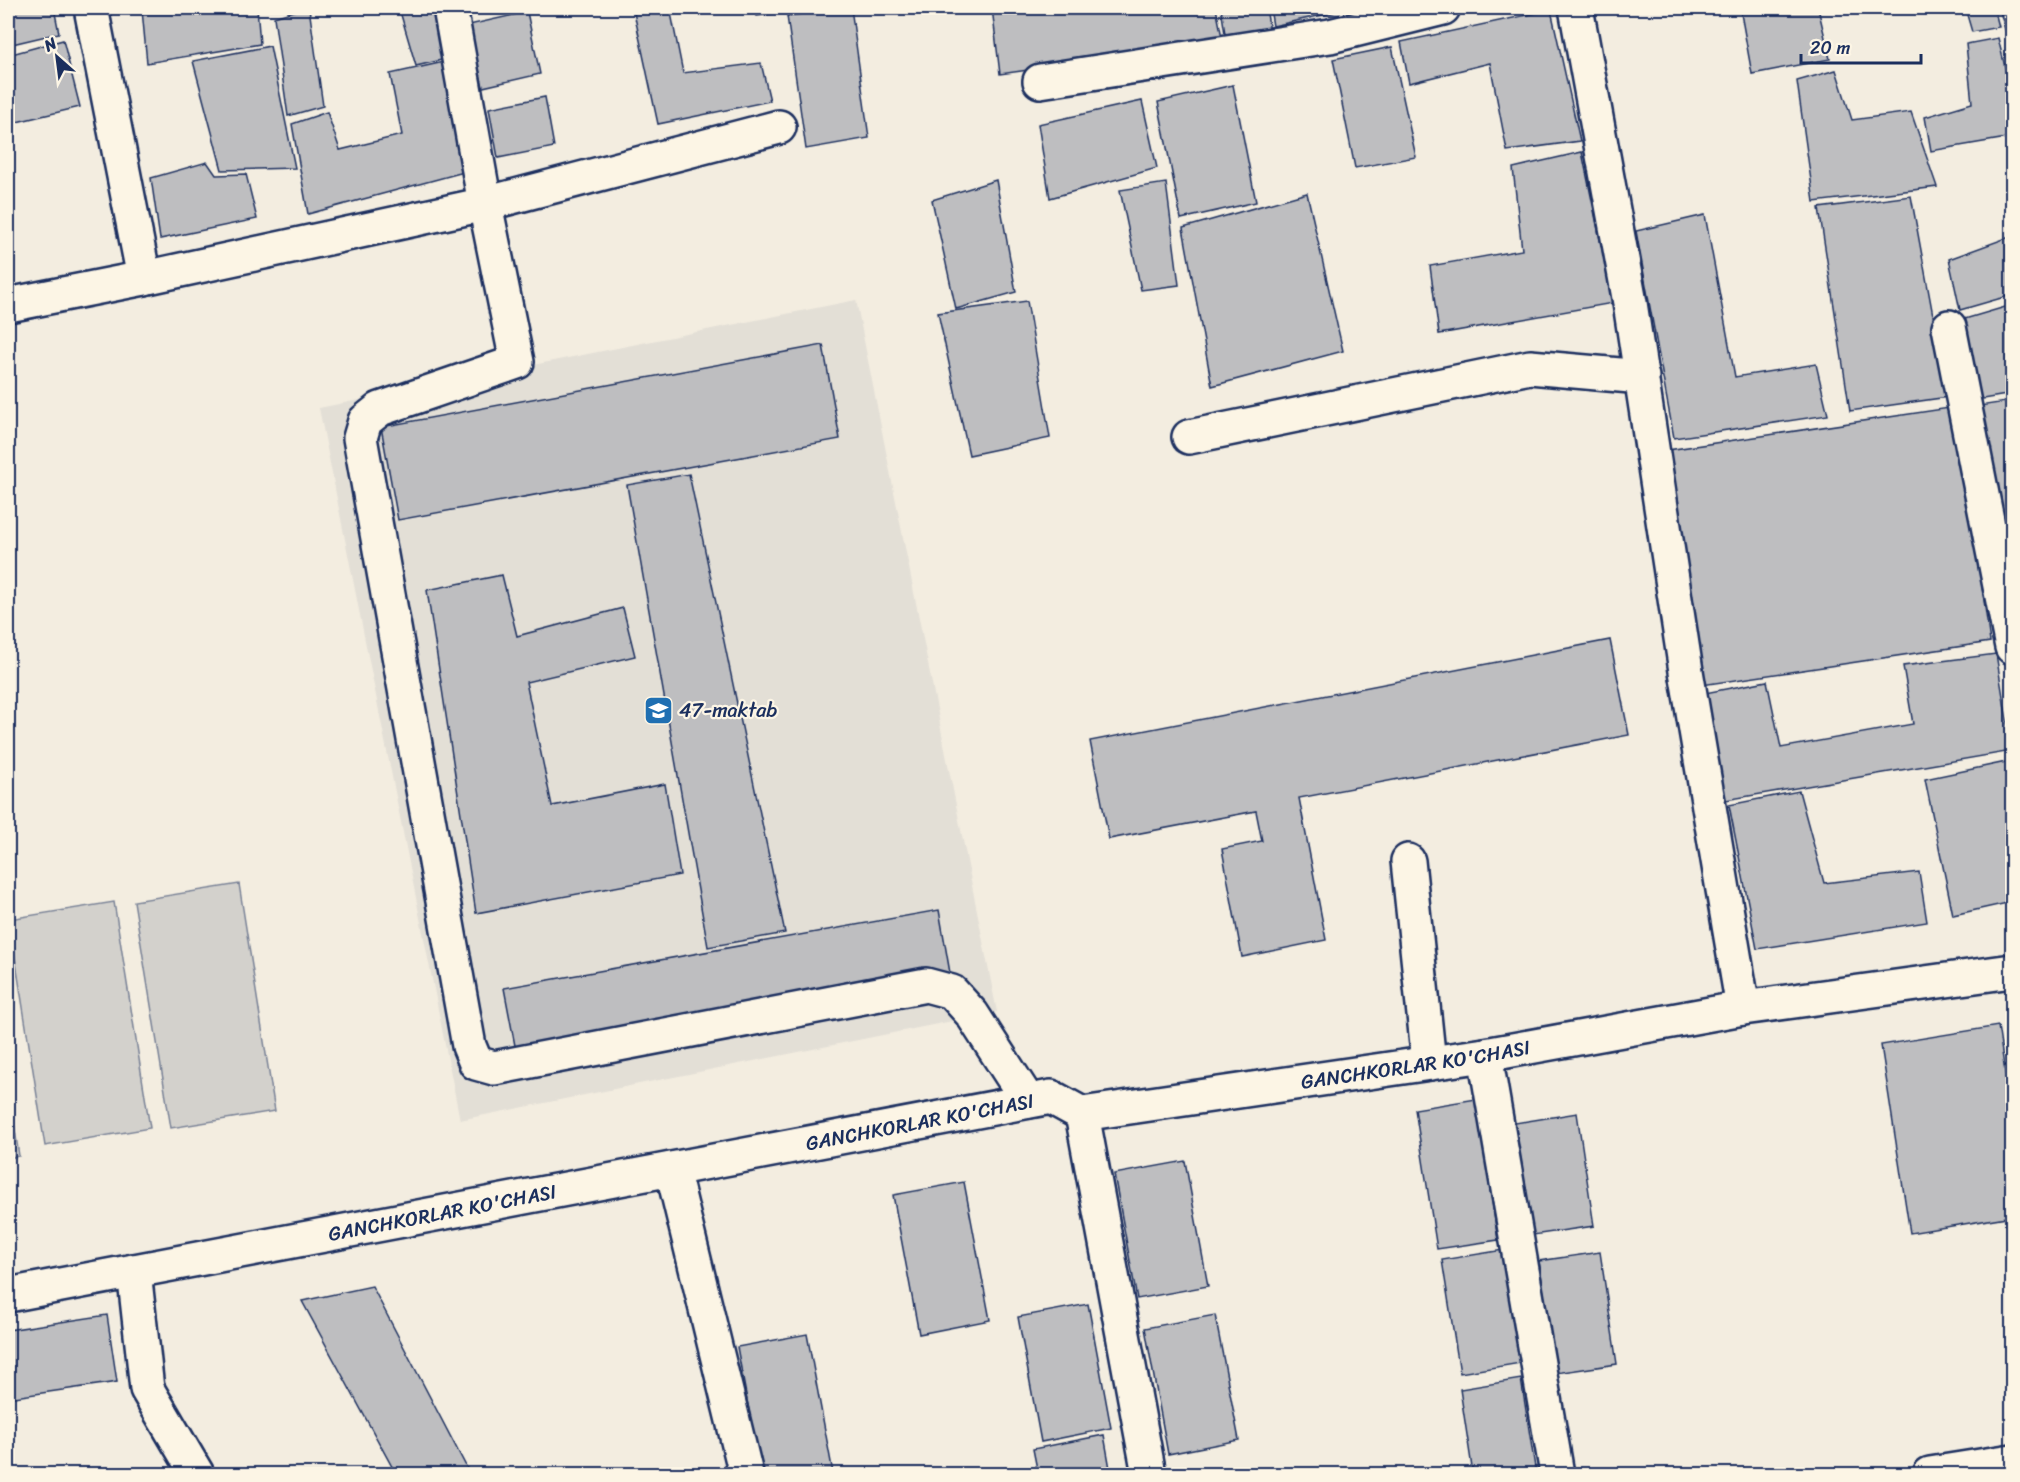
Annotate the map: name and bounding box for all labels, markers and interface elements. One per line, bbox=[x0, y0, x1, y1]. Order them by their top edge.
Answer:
north arrow bbox=[27, 27, 87, 87]
scale bar bbox=[1801, 27, 1921, 65]
text: N bbox=[38, 28, 63, 60]
text: 20 m bbox=[1810, 32, 1850, 64]
place label: 47-maktab bbox=[679, 693, 777, 728]
school or university icon: 47-maktab bbox=[642, 694, 674, 726]
street label: GANCHKORLAR KO'CHASI bbox=[1298, 1030, 1533, 1100]
street label: GANCHKORLAR KO'CHASI bbox=[803, 1084, 1037, 1161]
street label: GANCHKORLAR KO'CHASI bbox=[325, 1174, 559, 1252]

